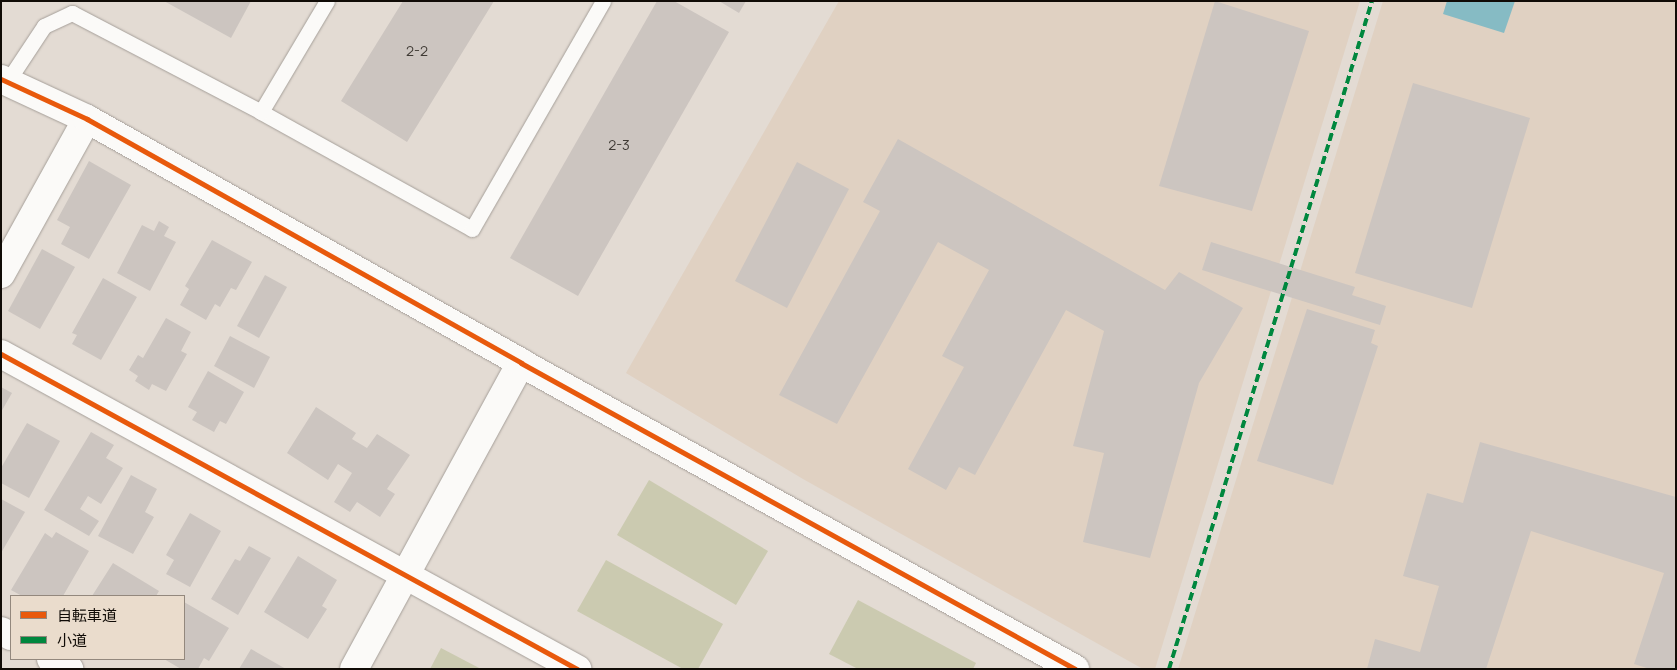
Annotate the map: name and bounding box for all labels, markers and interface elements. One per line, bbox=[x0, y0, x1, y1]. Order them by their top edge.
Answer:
house number: 2-2 bbox=[406, 43, 428, 59]
house number: 2-3 bbox=[608, 137, 630, 153]
legend bbox=[10, 595, 185, 660]
text: 自転車道 bbox=[57, 605, 117, 626]
text: 小道 bbox=[57, 630, 87, 651]

